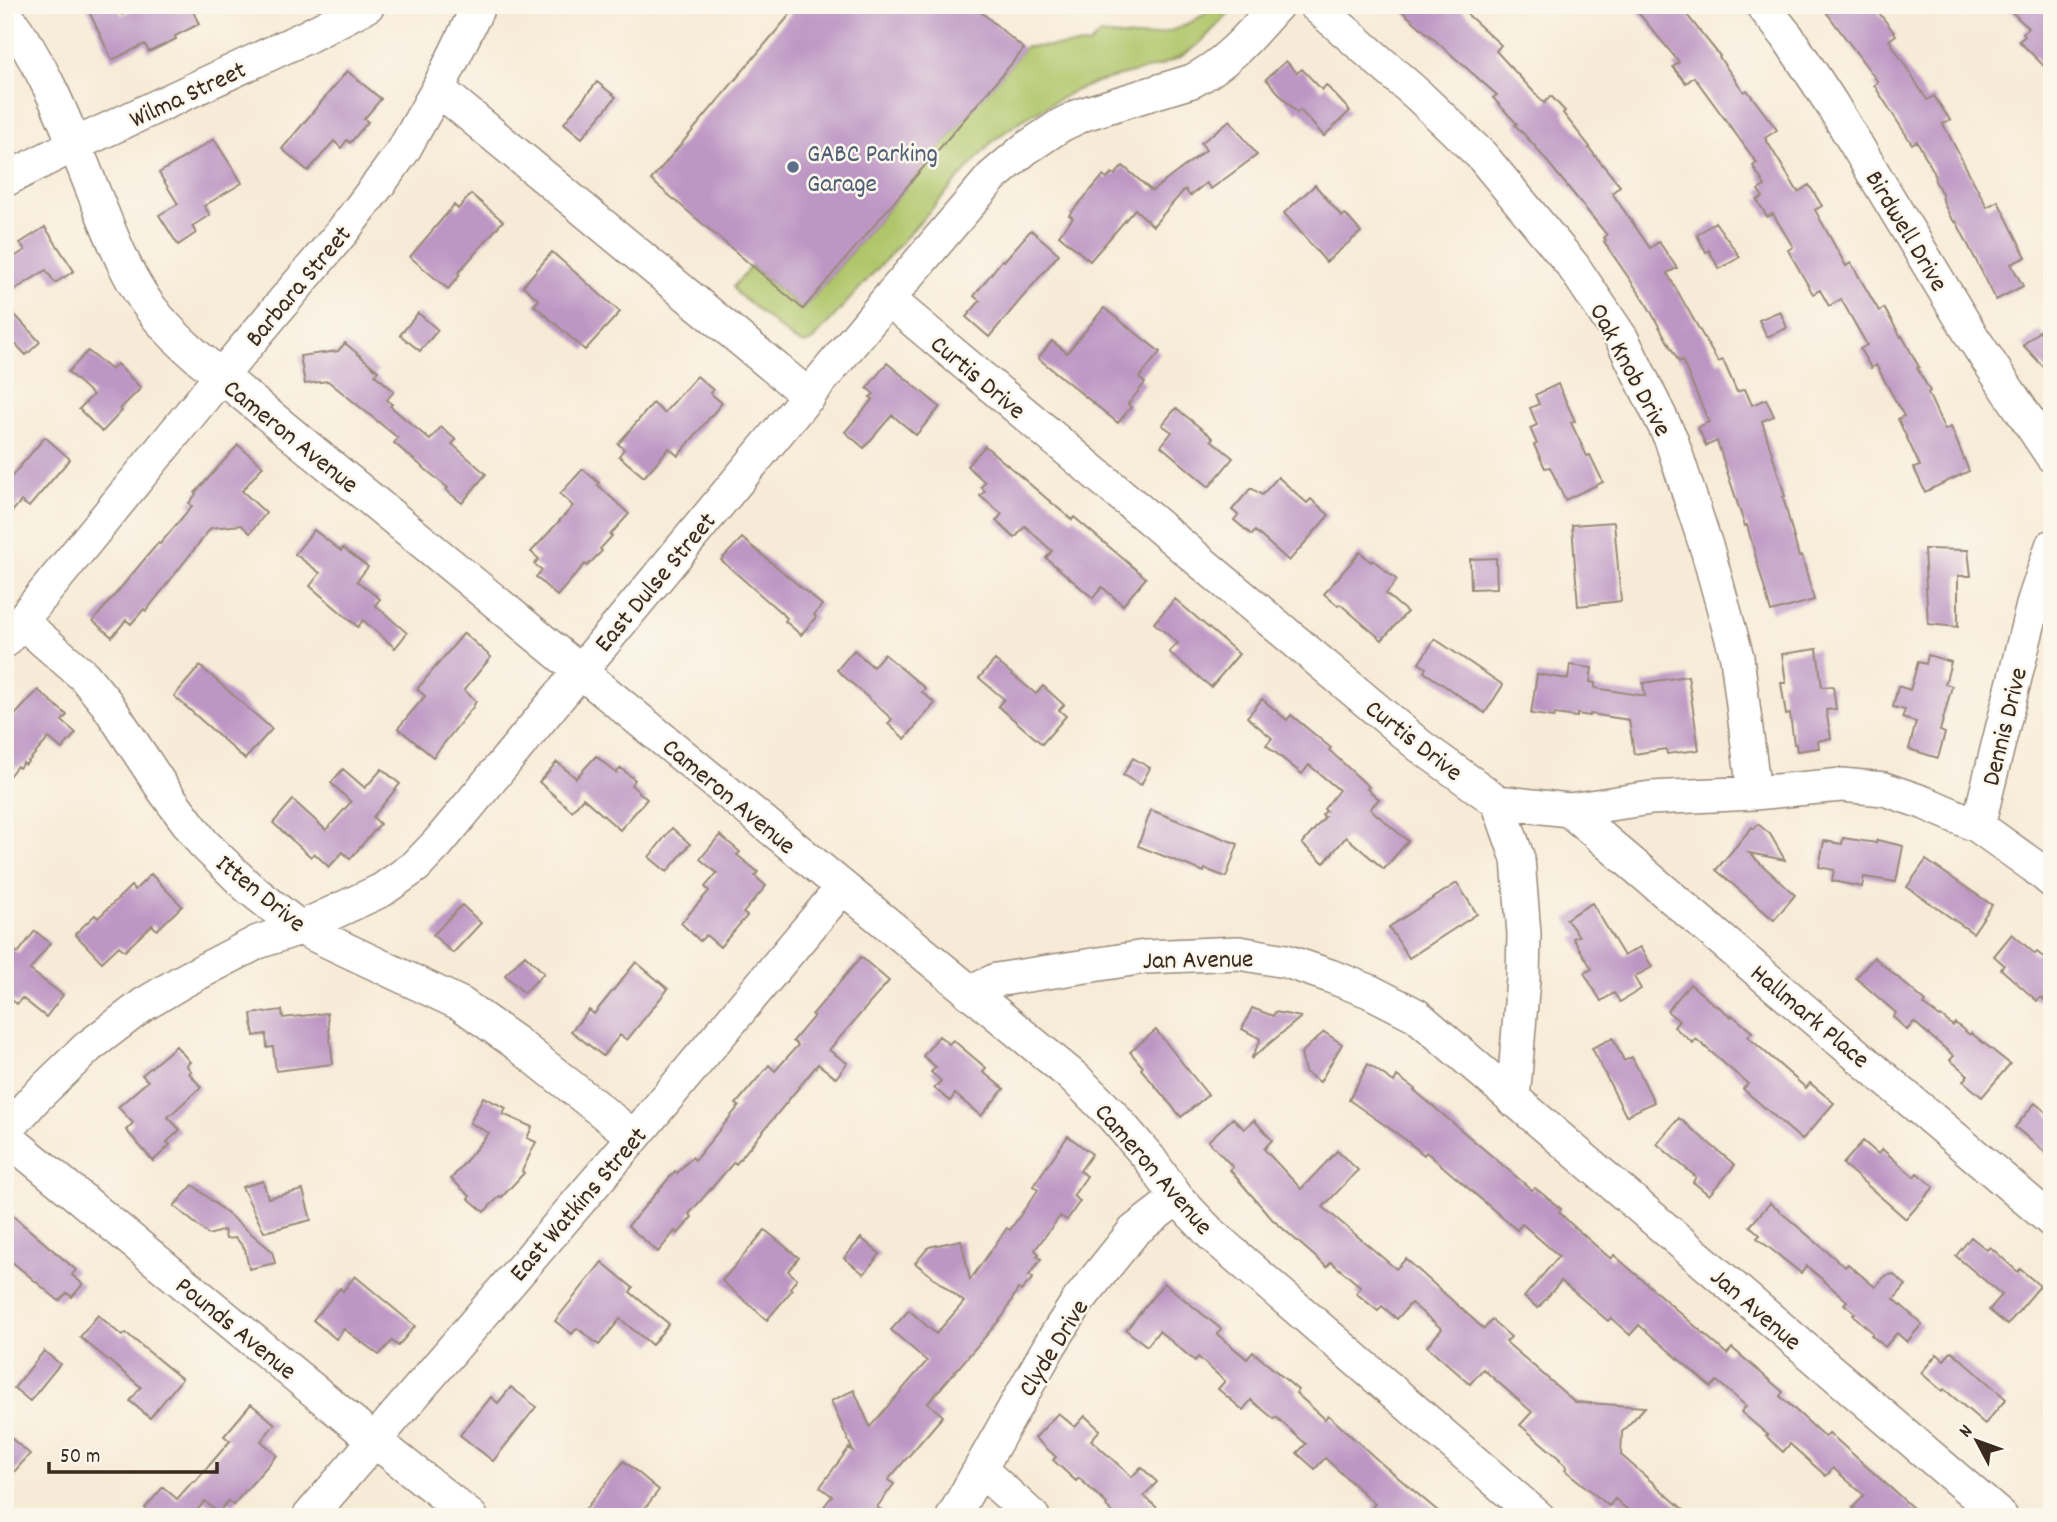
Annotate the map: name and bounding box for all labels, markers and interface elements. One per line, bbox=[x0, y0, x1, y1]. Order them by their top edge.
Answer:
street label: Wilma Street bbox=[124, 53, 253, 139]
place label: GABC Parking Garage bbox=[807, 137, 938, 204]
marker: GABC Parking Garage bbox=[785, 159, 801, 175]
street label: Birdwell Drive bbox=[1854, 164, 1956, 299]
street label: Barbara Street bbox=[238, 218, 362, 356]
street label: Oak Knob Drive bbox=[1578, 297, 1680, 444]
street label: Curtis Drive bbox=[921, 328, 1033, 430]
street label: Cameron Avenue bbox=[214, 372, 365, 504]
street label: East Dulse Street bbox=[587, 505, 727, 661]
street label: Dennis Drive bbox=[1974, 664, 2039, 790]
street label: Curtis Drive bbox=[1356, 692, 1470, 792]
street label: Cameron Avenue bbox=[653, 731, 803, 865]
street label: Itten Drive bbox=[207, 847, 313, 943]
street label: Jan Avenue bbox=[1142, 942, 1254, 981]
street label: Hallmark Place bbox=[1741, 956, 1877, 1079]
street label: Cameron Avenue bbox=[1084, 1096, 1220, 1245]
street label: East Watkins Street bbox=[502, 1119, 658, 1291]
street label: Jan Avenue bbox=[1701, 1260, 1809, 1361]
street label: Pounds Avenue bbox=[166, 1269, 303, 1390]
street label: Clyde Drive bbox=[1010, 1293, 1100, 1405]
north arrow bbox=[1941, 1406, 2011, 1476]
text: N bbox=[1954, 1420, 1980, 1445]
scale bar bbox=[49, 1431, 217, 1475]
text: 50 m bbox=[60, 1443, 100, 1473]

